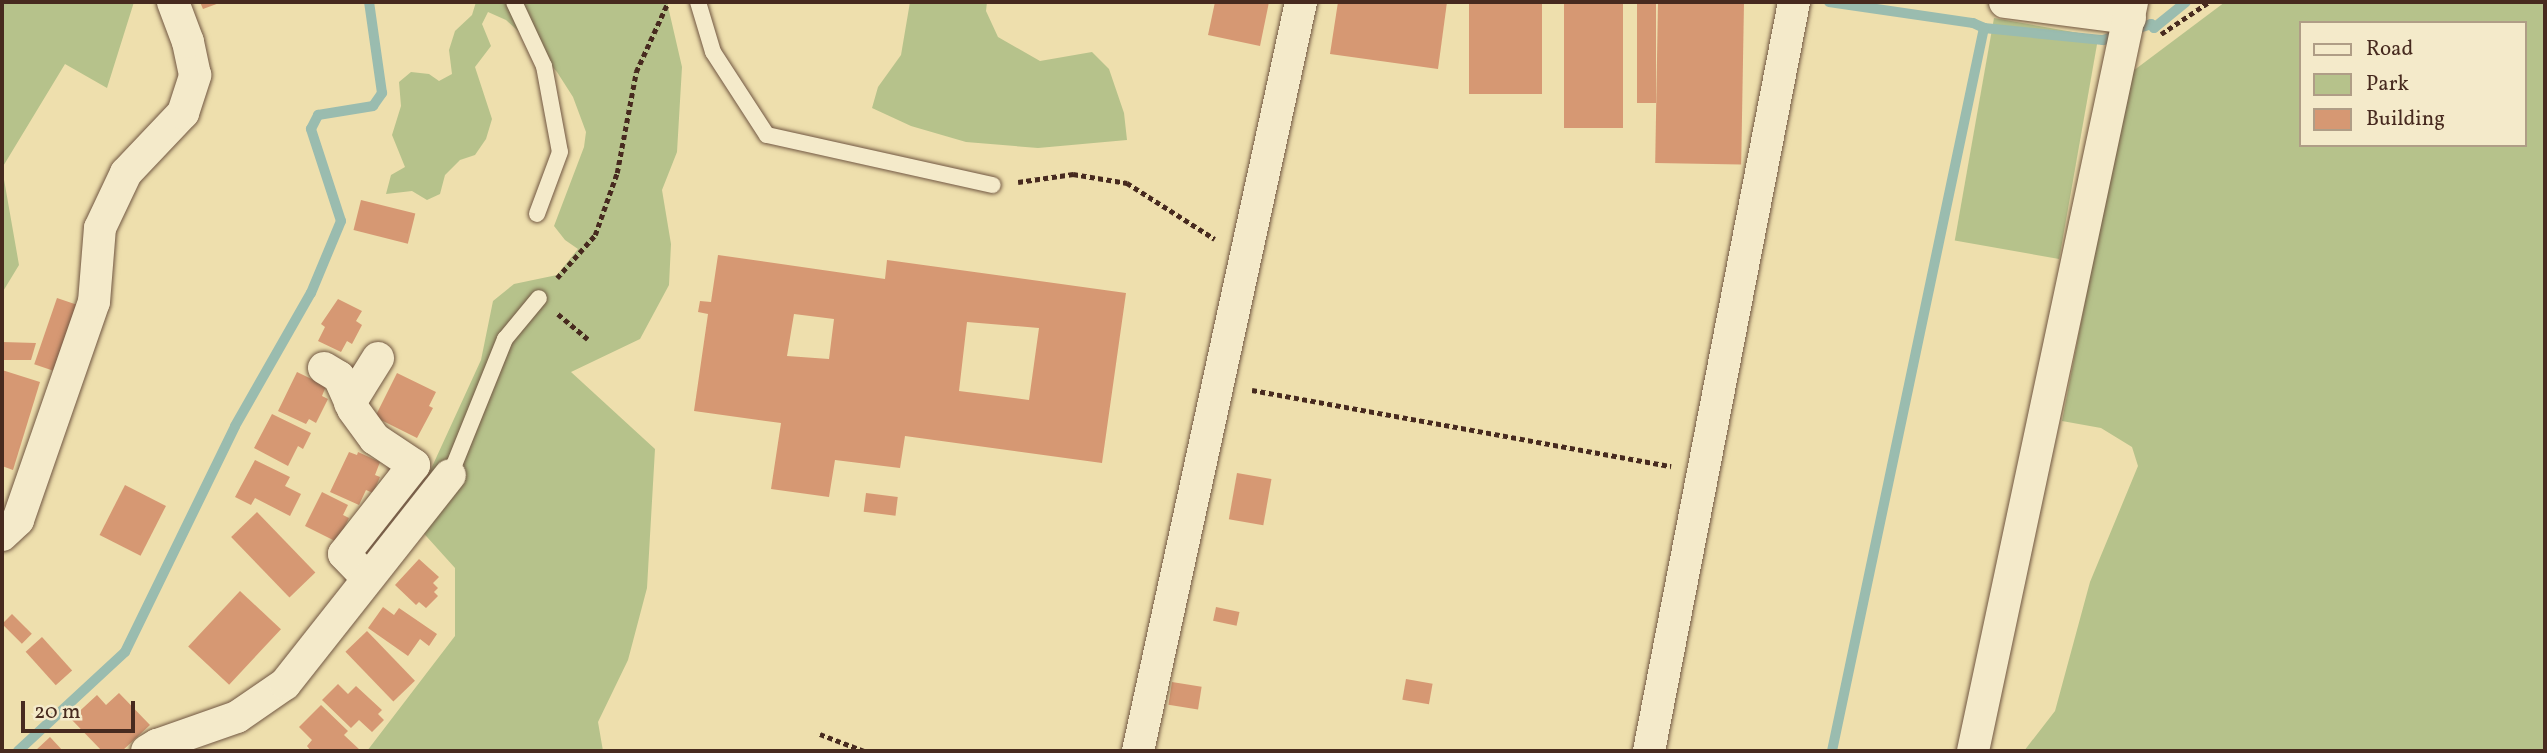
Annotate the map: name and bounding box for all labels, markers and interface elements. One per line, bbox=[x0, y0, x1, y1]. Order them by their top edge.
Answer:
legend bbox=[2298, 21, 2526, 147]
text: Road bbox=[2366, 35, 2413, 64]
text: Park bbox=[2366, 70, 2409, 99]
text: Building bbox=[2366, 105, 2445, 134]
scale bar bbox=[24, 686, 138, 730]
text: 20 m bbox=[34, 698, 80, 727]

